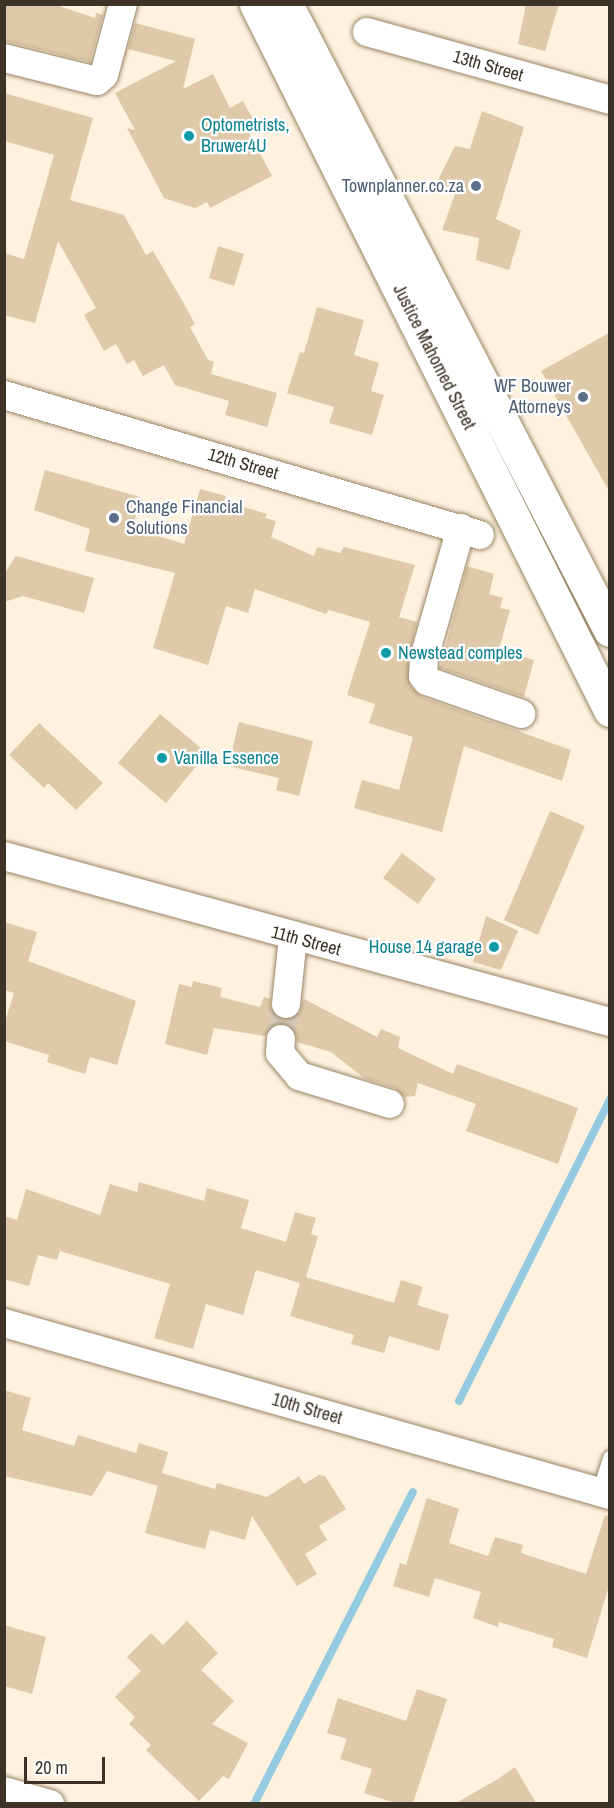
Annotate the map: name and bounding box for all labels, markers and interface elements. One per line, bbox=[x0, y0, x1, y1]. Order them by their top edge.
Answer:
street label: 13th Street bbox=[450, 46, 526, 86]
place label: Optometrists, Bruwer4U bbox=[201, 115, 290, 158]
marker: Optometrists, Bruwer4U bbox=[182, 129, 196, 143]
place label: Townplanner.co.za bbox=[342, 175, 464, 197]
marker: Townplanner.co.za bbox=[469, 179, 483, 193]
street label: Justice Mahomed Street bbox=[388, 281, 480, 433]
place label: WF Bouwer Attorneys bbox=[494, 376, 571, 418]
marker: WF Bouwer Attorneys bbox=[576, 390, 590, 404]
street label: 12th Street bbox=[205, 444, 281, 484]
place label: Change Financial Solutions bbox=[126, 497, 243, 540]
marker: Change Financial Solutions bbox=[107, 511, 121, 525]
place label: Newstead comples bbox=[398, 642, 523, 664]
marker: Newstead comples bbox=[379, 646, 393, 660]
place label: Vanilla Essence bbox=[174, 747, 279, 769]
marker: Vanilla Essence bbox=[155, 751, 169, 765]
street label: 11th Street bbox=[269, 921, 343, 961]
place label: House 14 garage bbox=[369, 936, 482, 958]
marker: House 14 garage bbox=[487, 940, 501, 954]
street label: 10th Street bbox=[269, 1389, 345, 1429]
scale bar bbox=[27, 1745, 108, 1783]
text: 20 m bbox=[35, 1755, 68, 1780]

